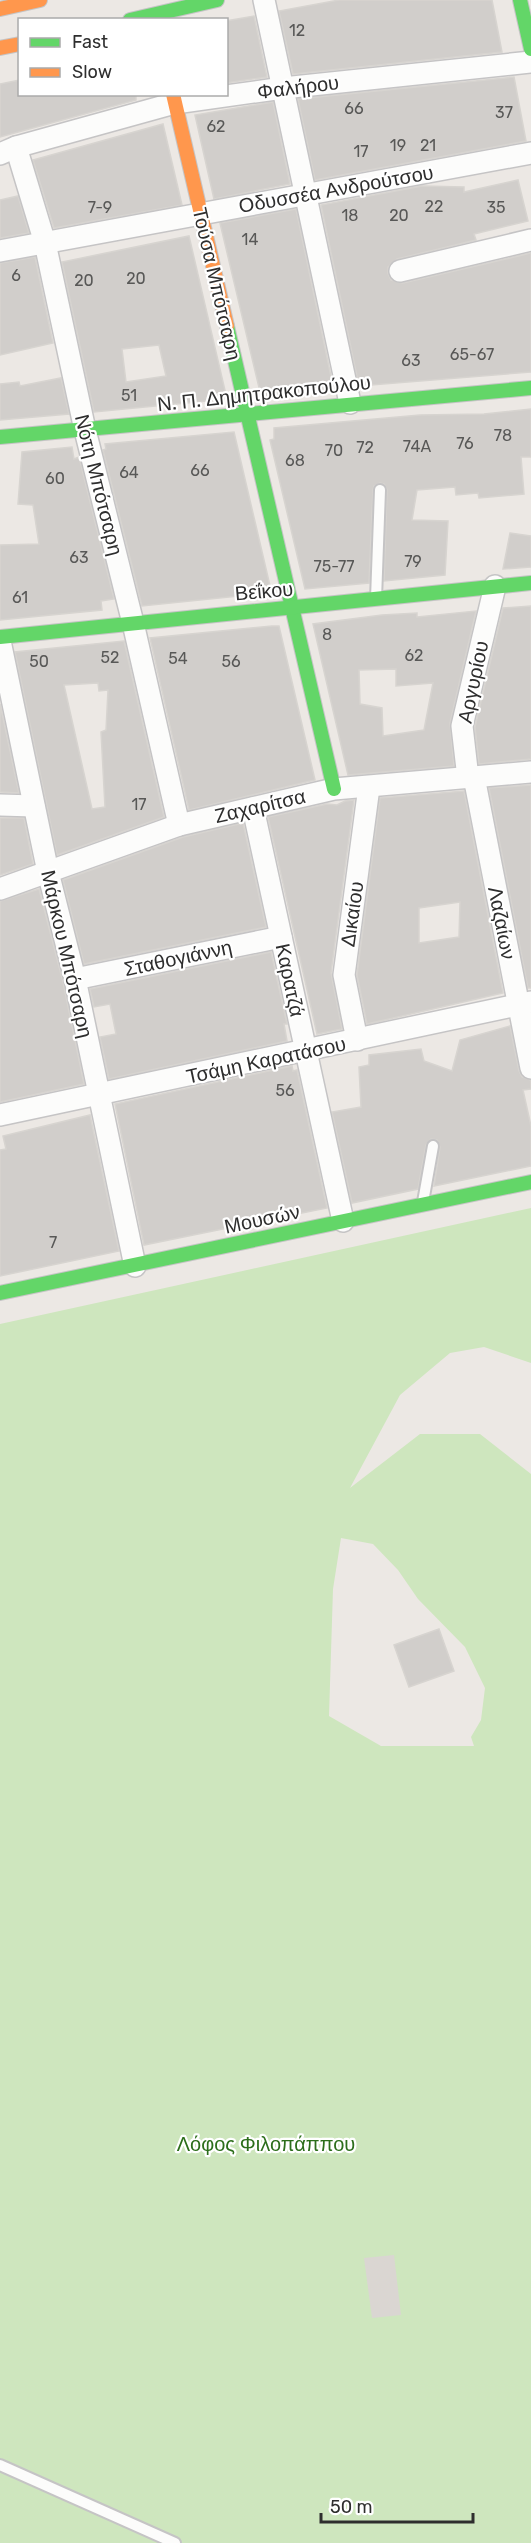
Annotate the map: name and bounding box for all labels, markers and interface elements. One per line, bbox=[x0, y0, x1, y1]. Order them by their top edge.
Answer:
legend bbox=[18, 18, 228, 96]
house number: 12 bbox=[289, 21, 305, 40]
text: Fast bbox=[72, 31, 108, 53]
text: Slow bbox=[72, 61, 112, 83]
street label: Φαλήρου bbox=[256, 70, 340, 104]
house number: 66 bbox=[344, 99, 364, 118]
house number: 37 bbox=[495, 103, 513, 122]
house number: 62 bbox=[206, 117, 226, 136]
house number: 19 bbox=[390, 136, 406, 155]
house number: 21 bbox=[420, 136, 436, 155]
house number: 17 bbox=[353, 142, 369, 161]
street label: Οδυσσέα Ανδρούτσου bbox=[237, 160, 435, 218]
house number: 22 bbox=[425, 197, 443, 216]
house number: 7-9 bbox=[88, 198, 112, 217]
house number: 35 bbox=[486, 198, 506, 217]
street label: Τούσα Μπότσαρη bbox=[188, 205, 246, 363]
house number: 18 bbox=[341, 206, 359, 225]
house number: 20 bbox=[389, 206, 409, 225]
house number: 14 bbox=[242, 230, 258, 249]
house number: 6 bbox=[11, 266, 21, 285]
house number: 20 bbox=[126, 269, 146, 288]
house number: 20 bbox=[74, 271, 94, 290]
house number: 65-67 bbox=[450, 345, 494, 364]
house number: 63 bbox=[401, 351, 421, 370]
street label: Ν. Π. Δημητρακοπούλου bbox=[156, 370, 372, 416]
house number: 51 bbox=[121, 386, 137, 405]
street label: Νότη Μπότσαρη bbox=[70, 412, 128, 558]
house number: 78 bbox=[494, 426, 512, 445]
house number: 76 bbox=[456, 434, 474, 453]
house number: 74A bbox=[403, 437, 431, 456]
house number: 72 bbox=[356, 438, 374, 457]
house number: 70 bbox=[325, 441, 343, 460]
house number: 68 bbox=[285, 451, 305, 470]
house number: 66 bbox=[190, 461, 210, 480]
house number: 64 bbox=[119, 463, 139, 482]
house number: 60 bbox=[45, 469, 65, 488]
house number: 63 bbox=[69, 548, 89, 567]
house number: 79 bbox=[404, 552, 422, 571]
house number: 75-77 bbox=[314, 557, 354, 576]
street label: Βεΐκου bbox=[234, 576, 294, 606]
house number: 61 bbox=[12, 588, 28, 607]
house number: 8 bbox=[322, 625, 332, 644]
street label: Αργυρίου bbox=[453, 639, 493, 725]
house number: 62 bbox=[404, 646, 424, 665]
house number: 52 bbox=[101, 648, 119, 667]
house number: 54 bbox=[168, 649, 188, 668]
house number: 50 bbox=[29, 652, 49, 671]
house number: 56 bbox=[221, 652, 241, 671]
street label: Ζαχαρίτσα bbox=[212, 784, 308, 828]
house number: 17 bbox=[131, 795, 147, 814]
street label: Μάρκου Μπότσαρη bbox=[36, 868, 98, 1040]
street label: Δικαίου bbox=[336, 880, 368, 948]
street label: Λαζαίων bbox=[483, 884, 521, 962]
street label: Σταθογιάννη bbox=[122, 935, 234, 981]
street label: Καρατζά bbox=[271, 941, 309, 1019]
street label: Τσάμη Καρατάσου bbox=[184, 1031, 348, 1089]
house number: 56 bbox=[275, 1081, 295, 1100]
street label: Μουσών bbox=[222, 1199, 302, 1239]
house number: 7 bbox=[49, 1233, 57, 1252]
park label: Λόφος Φιλοπάππου bbox=[177, 2132, 355, 2156]
scale bar bbox=[321, 2486, 472, 2524]
text: 50 m bbox=[330, 2496, 373, 2518]

